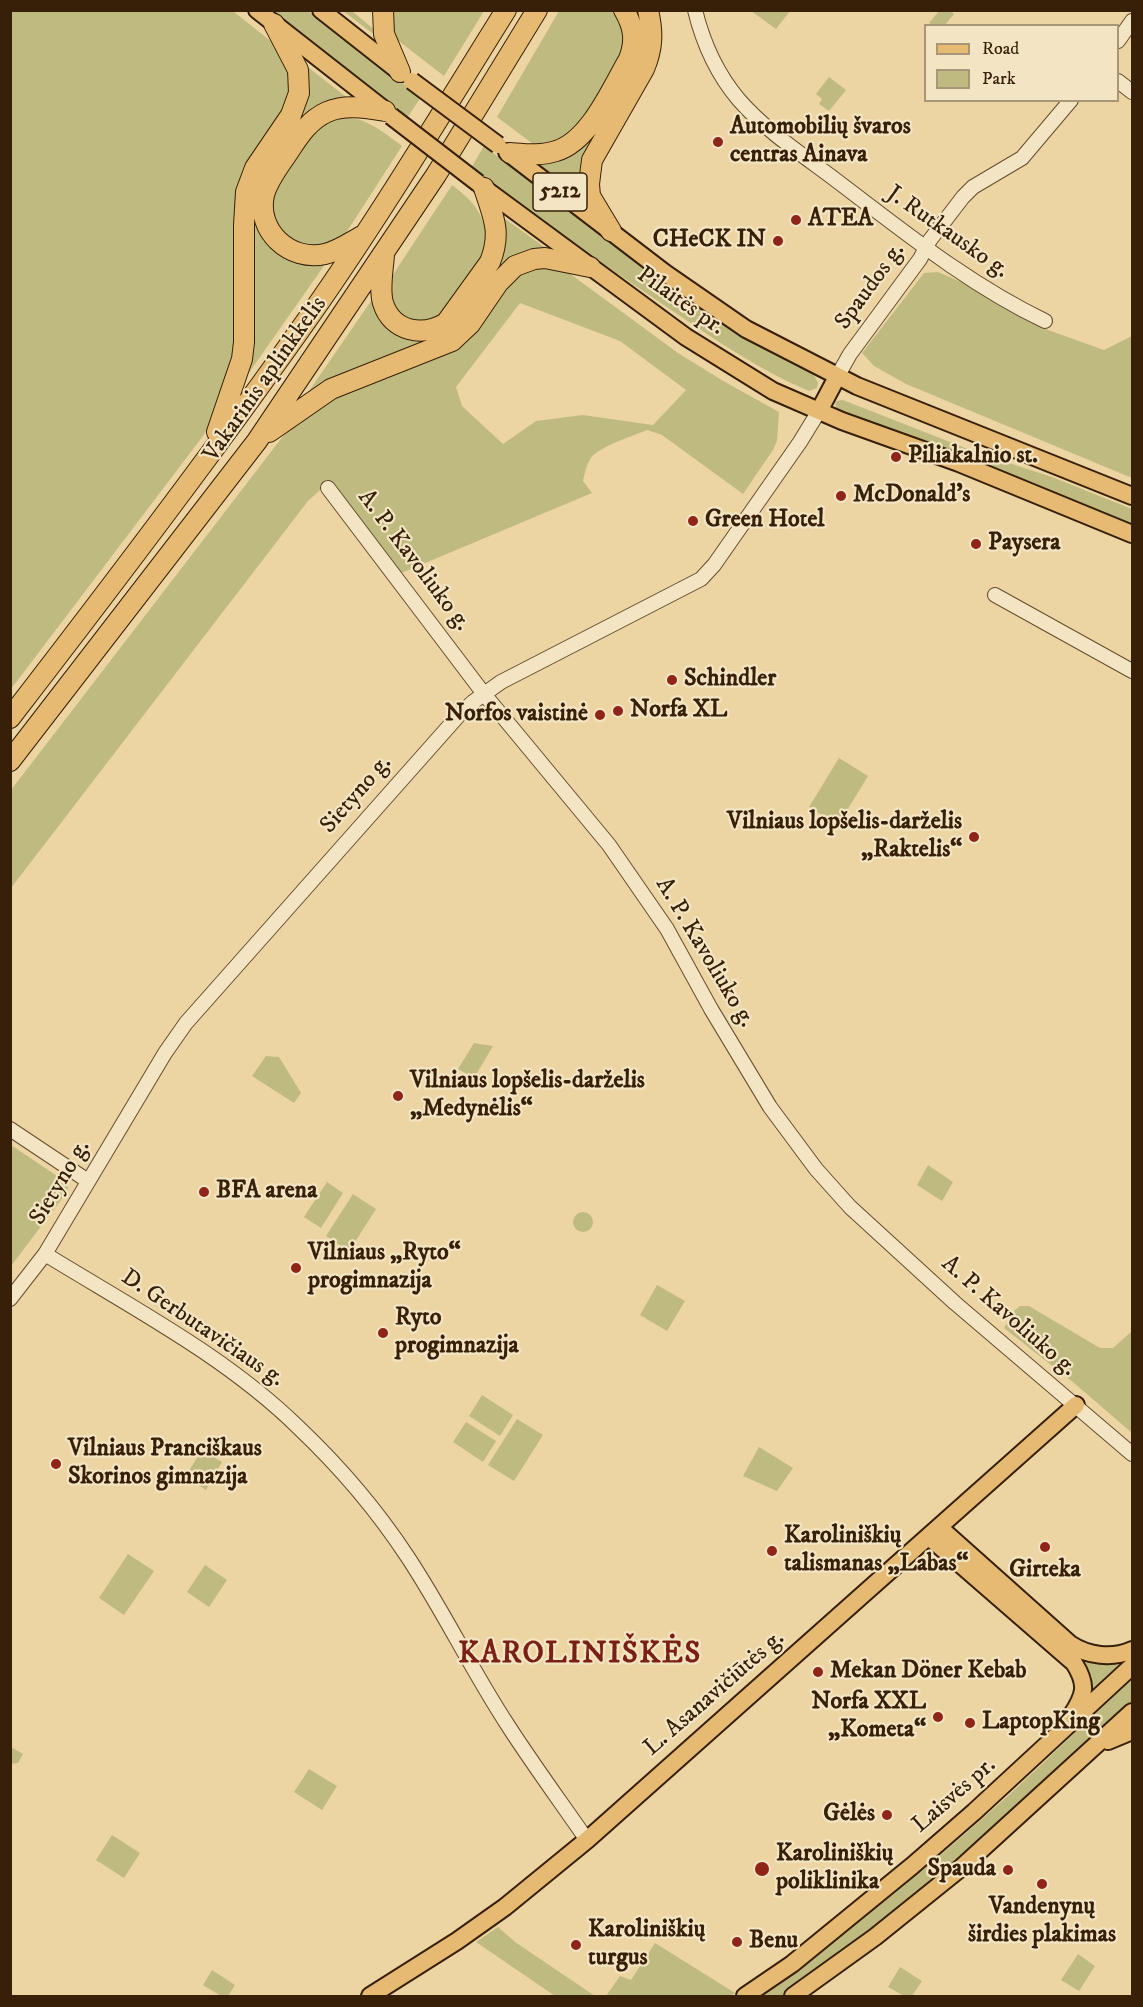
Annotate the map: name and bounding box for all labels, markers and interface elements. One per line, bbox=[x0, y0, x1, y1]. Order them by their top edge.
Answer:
legend bbox=[924, 24, 1119, 102]
text: Road bbox=[982, 38, 1019, 60]
text: Park bbox=[982, 68, 1016, 90]
place label: Automobilių švaros centras Ainava bbox=[730, 114, 911, 170]
marker: Automobilių švaros centras Ainava bbox=[711, 135, 725, 149]
road number: 5212 bbox=[533, 173, 587, 211]
street label: J. Rutkausko g. bbox=[880, 180, 1014, 286]
place label: ATEA bbox=[808, 206, 873, 234]
marker: ATEA bbox=[789, 213, 803, 227]
place label: CHeCK IN bbox=[653, 227, 766, 255]
marker: CHeCK IN bbox=[771, 234, 785, 248]
street label: Spaudos g. bbox=[830, 238, 912, 336]
street label: Pilaitės pr. bbox=[631, 261, 729, 343]
street label: Vakarinis aplinkkelis bbox=[198, 291, 334, 469]
place label: Piliakalnio st. bbox=[908, 443, 1038, 471]
marker: Piliakalnio st. bbox=[889, 450, 903, 464]
place label: McDonald's bbox=[853, 482, 970, 510]
street label: A. P. Kavoliuko g. bbox=[350, 485, 476, 637]
marker: McDonald's bbox=[834, 489, 848, 503]
place label: Green Hotel bbox=[705, 507, 825, 535]
marker: Green Hotel bbox=[686, 514, 700, 528]
place label: Paysera bbox=[988, 530, 1060, 558]
marker: Paysera bbox=[969, 537, 983, 551]
place label: Schindler bbox=[684, 666, 776, 694]
marker: Schindler bbox=[665, 673, 679, 687]
place label: Norfa XL bbox=[630, 697, 727, 725]
place label: Norfos vaistinė bbox=[445, 701, 588, 729]
marker: Norfa XL bbox=[611, 704, 625, 718]
marker: Norfos vaistinė bbox=[593, 708, 607, 722]
street label: Sietyno g. bbox=[315, 750, 399, 840]
place label: Vilniaus lopšelis-darželis „Raktelis“ bbox=[727, 809, 962, 865]
marker: Vilniaus lopšelis-darželis „Raktelis“ bbox=[967, 830, 981, 844]
street label: A. P. Kavoliuko g. bbox=[648, 873, 760, 1033]
place label: Vilniaus lopšelis-darželis „Medynėlis“ bbox=[410, 1068, 645, 1124]
marker: Vilniaus lopšelis-darželis „Medynėlis“ bbox=[391, 1089, 405, 1103]
street label: Sietyno g. bbox=[24, 1135, 98, 1231]
place label: BFA arena bbox=[216, 1178, 317, 1206]
marker: BFA arena bbox=[197, 1185, 211, 1199]
place label: Vilniaus „Ryto“ progimnazija bbox=[308, 1240, 460, 1296]
street label: A. P. Kavoliuko g. bbox=[934, 1250, 1082, 1384]
marker: Vilniaus „Ryto“ progimnazija bbox=[289, 1261, 303, 1275]
street label: D. Gerbutavičiaus g. bbox=[115, 1264, 289, 1394]
place label: Ryto progimnazija bbox=[395, 1305, 519, 1361]
marker: Ryto progimnazija bbox=[376, 1326, 390, 1340]
place label: Vilniaus Pranciškaus Skorinos gimnazija bbox=[68, 1436, 262, 1492]
marker: Vilniaus Pranciškaus Skorinos gimnazija bbox=[49, 1457, 63, 1471]
place label: Karoliniškių talismanas „Labas“ bbox=[784, 1523, 968, 1579]
marker: Girteka bbox=[1038, 1540, 1052, 1554]
marker: Karoliniškių talismanas „Labas“ bbox=[765, 1544, 779, 1558]
place label: Girteka bbox=[1009, 1557, 1081, 1585]
street label: L. Asanavičiūtės g. bbox=[639, 1625, 791, 1763]
district label: KAROLINIŠKĖS bbox=[458, 1638, 702, 1674]
place label: Mekan Döner Kebab bbox=[830, 1658, 1027, 1686]
marker: Mekan Döner Kebab bbox=[811, 1665, 825, 1679]
place label: Norfa XXL „Kometa“ bbox=[811, 1689, 926, 1745]
place label: LaptopKing bbox=[982, 1709, 1100, 1737]
marker: Norfa XXL „Kometa“ bbox=[931, 1710, 945, 1724]
marker: LaptopKing bbox=[963, 1716, 977, 1730]
street label: Laisvės pr. bbox=[907, 1752, 1003, 1840]
place label: Gėlės bbox=[823, 1801, 875, 1829]
marker: Gėlės bbox=[880, 1808, 894, 1822]
place label: Karoliniškių poliklinika bbox=[776, 1841, 893, 1897]
place label: Spauda bbox=[927, 1856, 996, 1884]
marker: Karoliniškių poliklinika bbox=[753, 1860, 771, 1878]
marker: Spauda bbox=[1001, 1863, 1015, 1877]
marker: Vandenynų širdies plakimas bbox=[1035, 1877, 1049, 1891]
place label: Vandenynų širdies plakimas bbox=[968, 1894, 1116, 1950]
place label: Karoliniškių turgus bbox=[588, 1917, 705, 1973]
place label: Benu bbox=[749, 1928, 798, 1956]
marker: Benu bbox=[730, 1935, 744, 1949]
marker: Karoliniškių turgus bbox=[569, 1938, 583, 1952]

